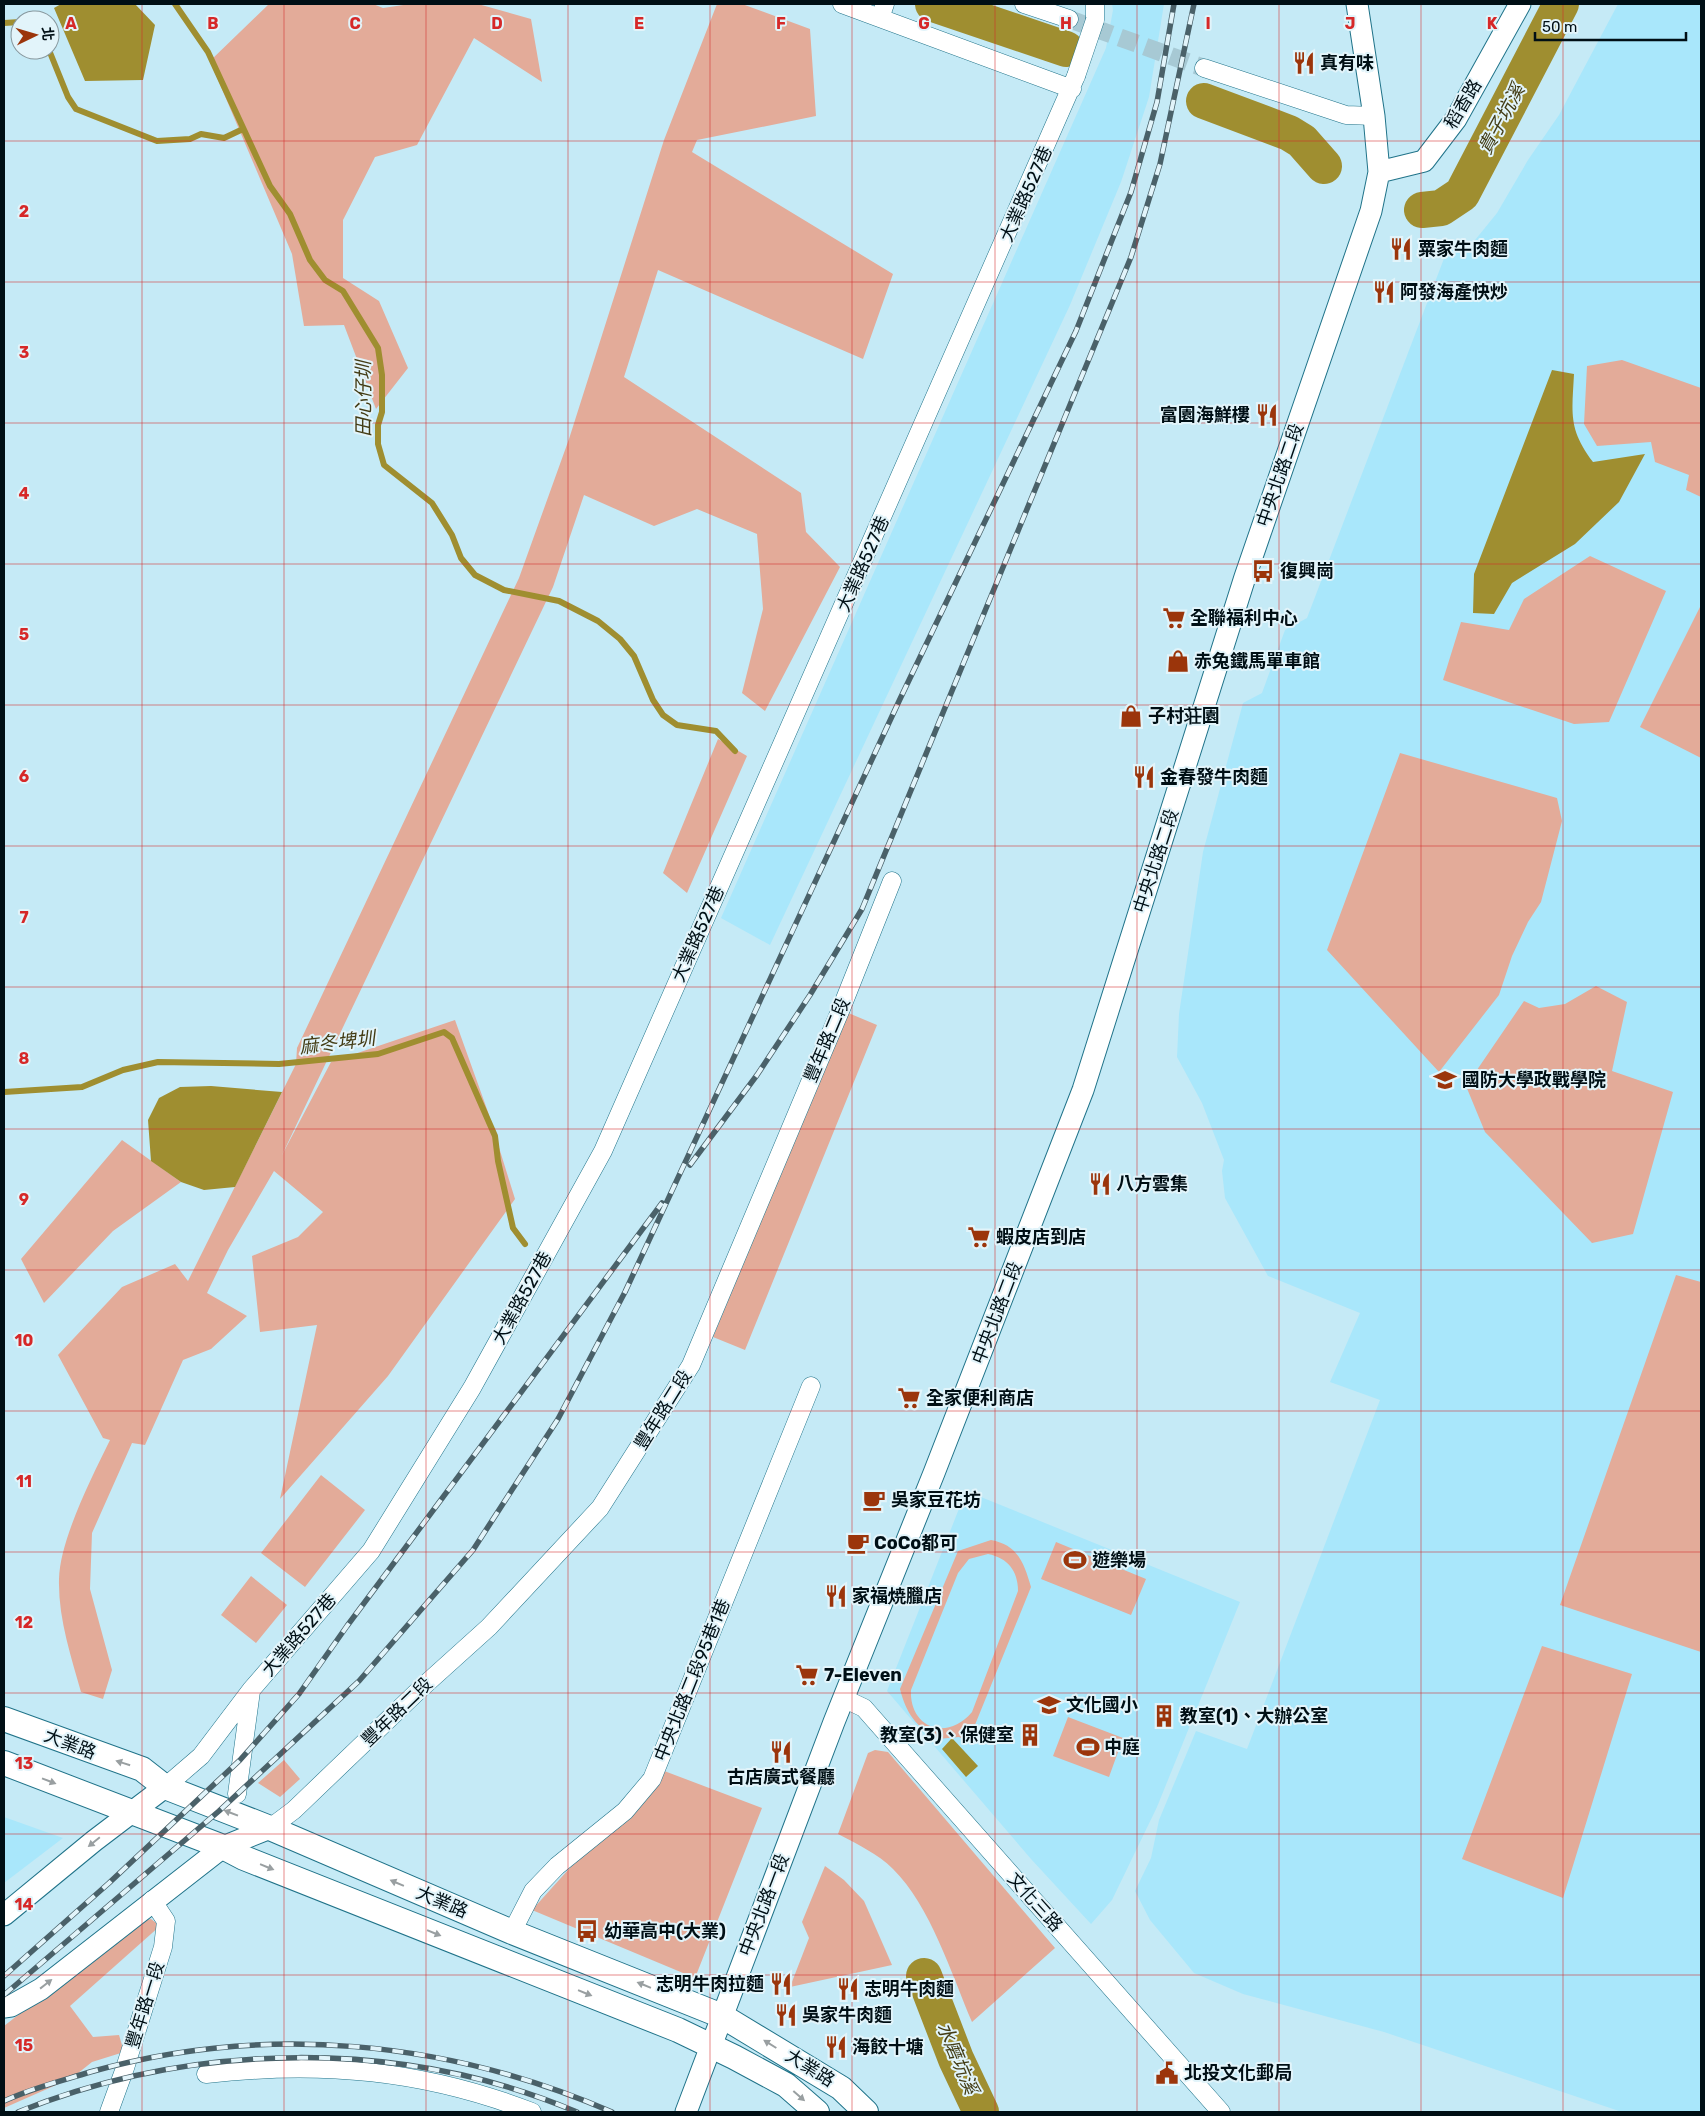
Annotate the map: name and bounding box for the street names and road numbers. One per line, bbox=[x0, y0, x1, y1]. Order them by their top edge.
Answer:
street label: 稻香路 bbox=[1440, 75, 1486, 133]
street label: 大業路527巷 bbox=[995, 143, 1057, 245]
street label: 中央北路二段 bbox=[1252, 420, 1308, 530]
street label: 大業路527巷 bbox=[832, 513, 894, 615]
street label: 中央北路二段 bbox=[1129, 806, 1183, 916]
street label: 大業路527巷 bbox=[667, 883, 729, 985]
street label: 豐年路二段 bbox=[799, 994, 855, 1086]
street label: 大業路527巷 bbox=[488, 1248, 556, 1348]
street label: 中央北路二段 bbox=[967, 1259, 1027, 1367]
street label: 豐年路二段 bbox=[630, 1366, 696, 1454]
street label: 大業路527巷 bbox=[257, 1589, 341, 1681]
street label: 中央北路二段95巷1巷 bbox=[649, 1596, 735, 1764]
street label: 豐年路二段 bbox=[357, 1673, 437, 1751]
street label: 大業路 bbox=[41, 1724, 99, 1764]
street label: 中央北路一段 bbox=[734, 1851, 794, 1959]
street label: 文化三路 bbox=[1003, 1868, 1067, 1936]
street label: 大業路 bbox=[413, 1881, 471, 1923]
street label: 豐年路一段 bbox=[121, 1959, 169, 2051]
street label: 大業路 bbox=[781, 2044, 839, 2092]

